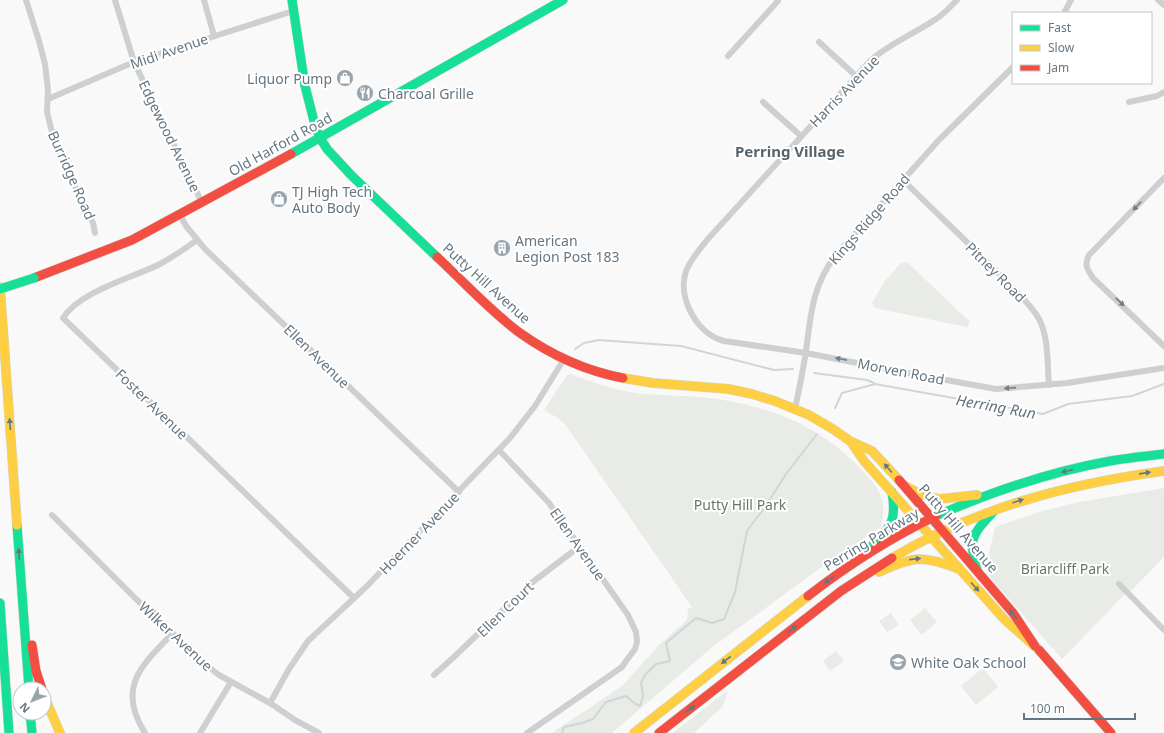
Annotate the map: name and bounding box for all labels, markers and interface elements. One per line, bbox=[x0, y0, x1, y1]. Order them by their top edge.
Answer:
legend bbox=[1012, 12, 1152, 84]
text: Fast bbox=[1048, 19, 1072, 36]
street label: Midi Avenue bbox=[127, 29, 211, 73]
text: Slow bbox=[1048, 39, 1075, 56]
street label: Harris Avenue bbox=[805, 51, 883, 131]
text: Jam bbox=[1047, 59, 1069, 76]
shop icon: Liquor Pump bbox=[335, 68, 355, 88]
place label: Liquor Pump bbox=[247, 69, 332, 88]
street label: Edgewood Avenue bbox=[135, 77, 205, 195]
restaurant icon: Charcoal Grille bbox=[355, 83, 375, 103]
place label: Charcoal Grille bbox=[378, 84, 474, 103]
street label: Old Harford Road bbox=[225, 108, 335, 180]
street label: Burridge Road bbox=[44, 128, 100, 222]
district label: Perring Village bbox=[735, 141, 845, 161]
street label: Kings Ridge Road bbox=[824, 170, 914, 268]
place label: TJ High Tech Auto Body bbox=[292, 182, 372, 217]
shop icon: TJ High Tech Auto Body bbox=[269, 189, 289, 209]
one-way arrow bbox=[1132, 201, 1142, 211]
place label: American Legion Post 183 bbox=[515, 231, 620, 266]
street label: Putty Hill Avenue bbox=[439, 238, 535, 328]
building icon: American Legion Post 183 bbox=[492, 238, 512, 258]
street label: Pitney Road bbox=[962, 238, 1030, 306]
one-way arrow bbox=[1115, 297, 1124, 306]
street label: Ellen Avenue bbox=[280, 320, 354, 392]
street label: Morven Road bbox=[856, 353, 946, 389]
one-way arrow bbox=[835, 356, 847, 362]
street label: Foster Avenue bbox=[112, 365, 192, 444]
one-way arrow bbox=[1004, 384, 1016, 391]
water label: Herring Run bbox=[955, 389, 1037, 423]
one-way arrow bbox=[6, 418, 13, 430]
one-way arrow bbox=[884, 463, 893, 473]
one-way arrow bbox=[1061, 468, 1073, 474]
one-way arrow bbox=[1139, 470, 1151, 476]
street label: Putty Hill Avenue bbox=[915, 479, 1003, 577]
street label: Hoerner Avenue bbox=[375, 488, 463, 578]
park label: Putty Hill Park bbox=[694, 495, 787, 514]
one-way arrow bbox=[1012, 498, 1024, 504]
street label: Perring Parkway bbox=[820, 503, 923, 575]
street label: Ellen Avenue bbox=[546, 504, 610, 584]
one-way arrow bbox=[16, 548, 23, 560]
one-way arrow bbox=[909, 555, 921, 562]
park label: Briarcliff Park bbox=[1021, 559, 1110, 578]
one-way arrow bbox=[823, 576, 834, 584]
street label: Ellen Court bbox=[472, 577, 538, 641]
one-way arrow bbox=[970, 581, 979, 592]
street label: Wilker Avenue bbox=[135, 597, 217, 675]
one-way arrow bbox=[1009, 608, 1017, 619]
one-way arrow bbox=[787, 624, 798, 633]
school or university icon: White Oak School bbox=[888, 652, 908, 672]
place label: White Oak School bbox=[911, 653, 1026, 672]
one-way arrow bbox=[721, 656, 732, 664]
north arrow bbox=[12, 681, 52, 721]
scale bar bbox=[1024, 695, 1135, 721]
text: N bbox=[16, 700, 33, 717]
text: 100 m bbox=[1030, 700, 1065, 717]
one-way arrow bbox=[684, 705, 695, 713]

